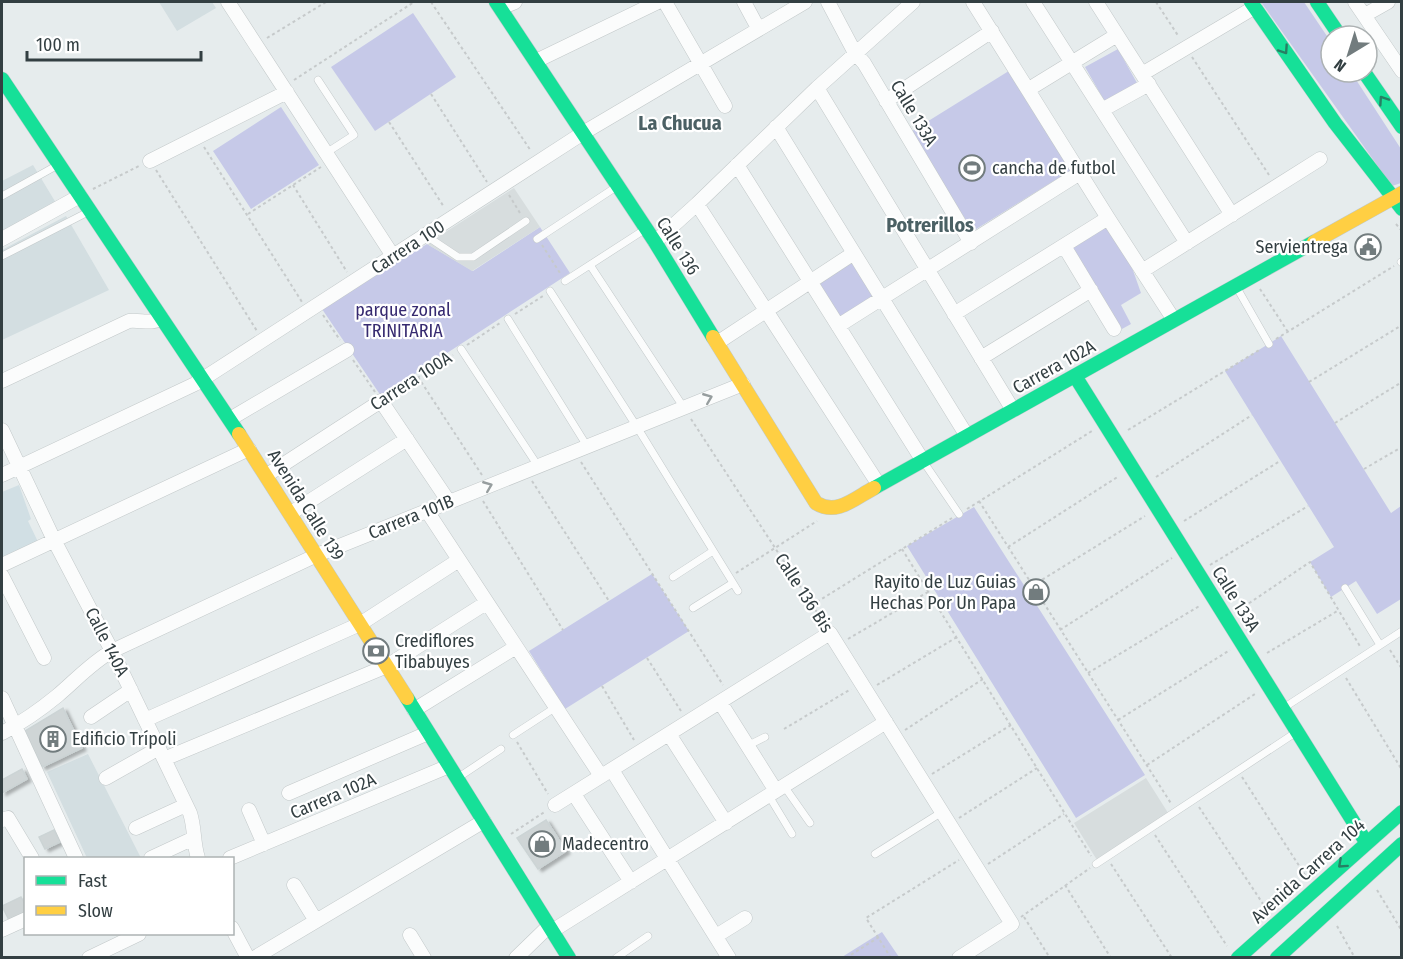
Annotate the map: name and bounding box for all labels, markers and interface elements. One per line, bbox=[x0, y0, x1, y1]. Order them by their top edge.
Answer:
scale bar bbox=[27, 24, 201, 62]
north arrow bbox=[1319, 24, 1379, 84]
text: 100 m bbox=[36, 34, 80, 56]
one-way arrow bbox=[1277, 43, 1288, 54]
text: N bbox=[1330, 55, 1350, 76]
street label: Calle 133A bbox=[886, 76, 942, 150]
one-way arrow bbox=[1379, 95, 1390, 106]
district label: La Chucua bbox=[638, 111, 722, 135]
sports icon: cancha de futbol bbox=[957, 153, 987, 183]
place label: cancha de futbol bbox=[992, 157, 1116, 179]
street label: Calle 136 bbox=[652, 213, 704, 279]
district label: Potrerillos bbox=[886, 213, 974, 237]
street label: Carrera 100 bbox=[367, 215, 449, 279]
public building icon: Servientrega bbox=[1353, 232, 1383, 262]
place label: Servientrega bbox=[1255, 236, 1348, 258]
park label: parque zonal TRINITARIA bbox=[355, 299, 451, 342]
street label: Carrera 102A bbox=[1009, 335, 1100, 399]
street label: Carrera 100A bbox=[366, 346, 456, 415]
one-way arrow bbox=[702, 393, 713, 405]
street label: Avenida Calle 139 bbox=[263, 445, 349, 565]
one-way arrow bbox=[482, 481, 493, 493]
street label: Carrera 101B bbox=[365, 490, 457, 544]
street label: Calle 136 Bis bbox=[770, 549, 838, 637]
street label: Calle 133A bbox=[1207, 562, 1265, 636]
place label: Rayito de Luz Guias Hechas Por Un Papa bbox=[870, 571, 1016, 614]
shop icon: Rayito de Luz Guias Hechas Por Un Papa bbox=[1021, 577, 1051, 607]
street label: Calle 140A bbox=[80, 604, 134, 681]
place label: Crediflores Tibabuyes bbox=[395, 630, 475, 673]
bank icon: Crediflores Tibabuyes bbox=[361, 636, 391, 666]
building icon: Edificio Trípoli bbox=[38, 724, 68, 754]
place label: Edificio Trípoli bbox=[72, 728, 177, 750]
street label: Carrera 102A bbox=[287, 768, 380, 824]
street label: Avenida Carrera 104 bbox=[1247, 814, 1370, 928]
shop icon: Madecentro bbox=[527, 829, 557, 859]
place label: Madecentro bbox=[562, 833, 649, 855]
legend bbox=[24, 857, 234, 935]
one-way arrow bbox=[1338, 857, 1349, 868]
text: Fast bbox=[78, 870, 107, 892]
text: Slow bbox=[78, 900, 113, 922]

